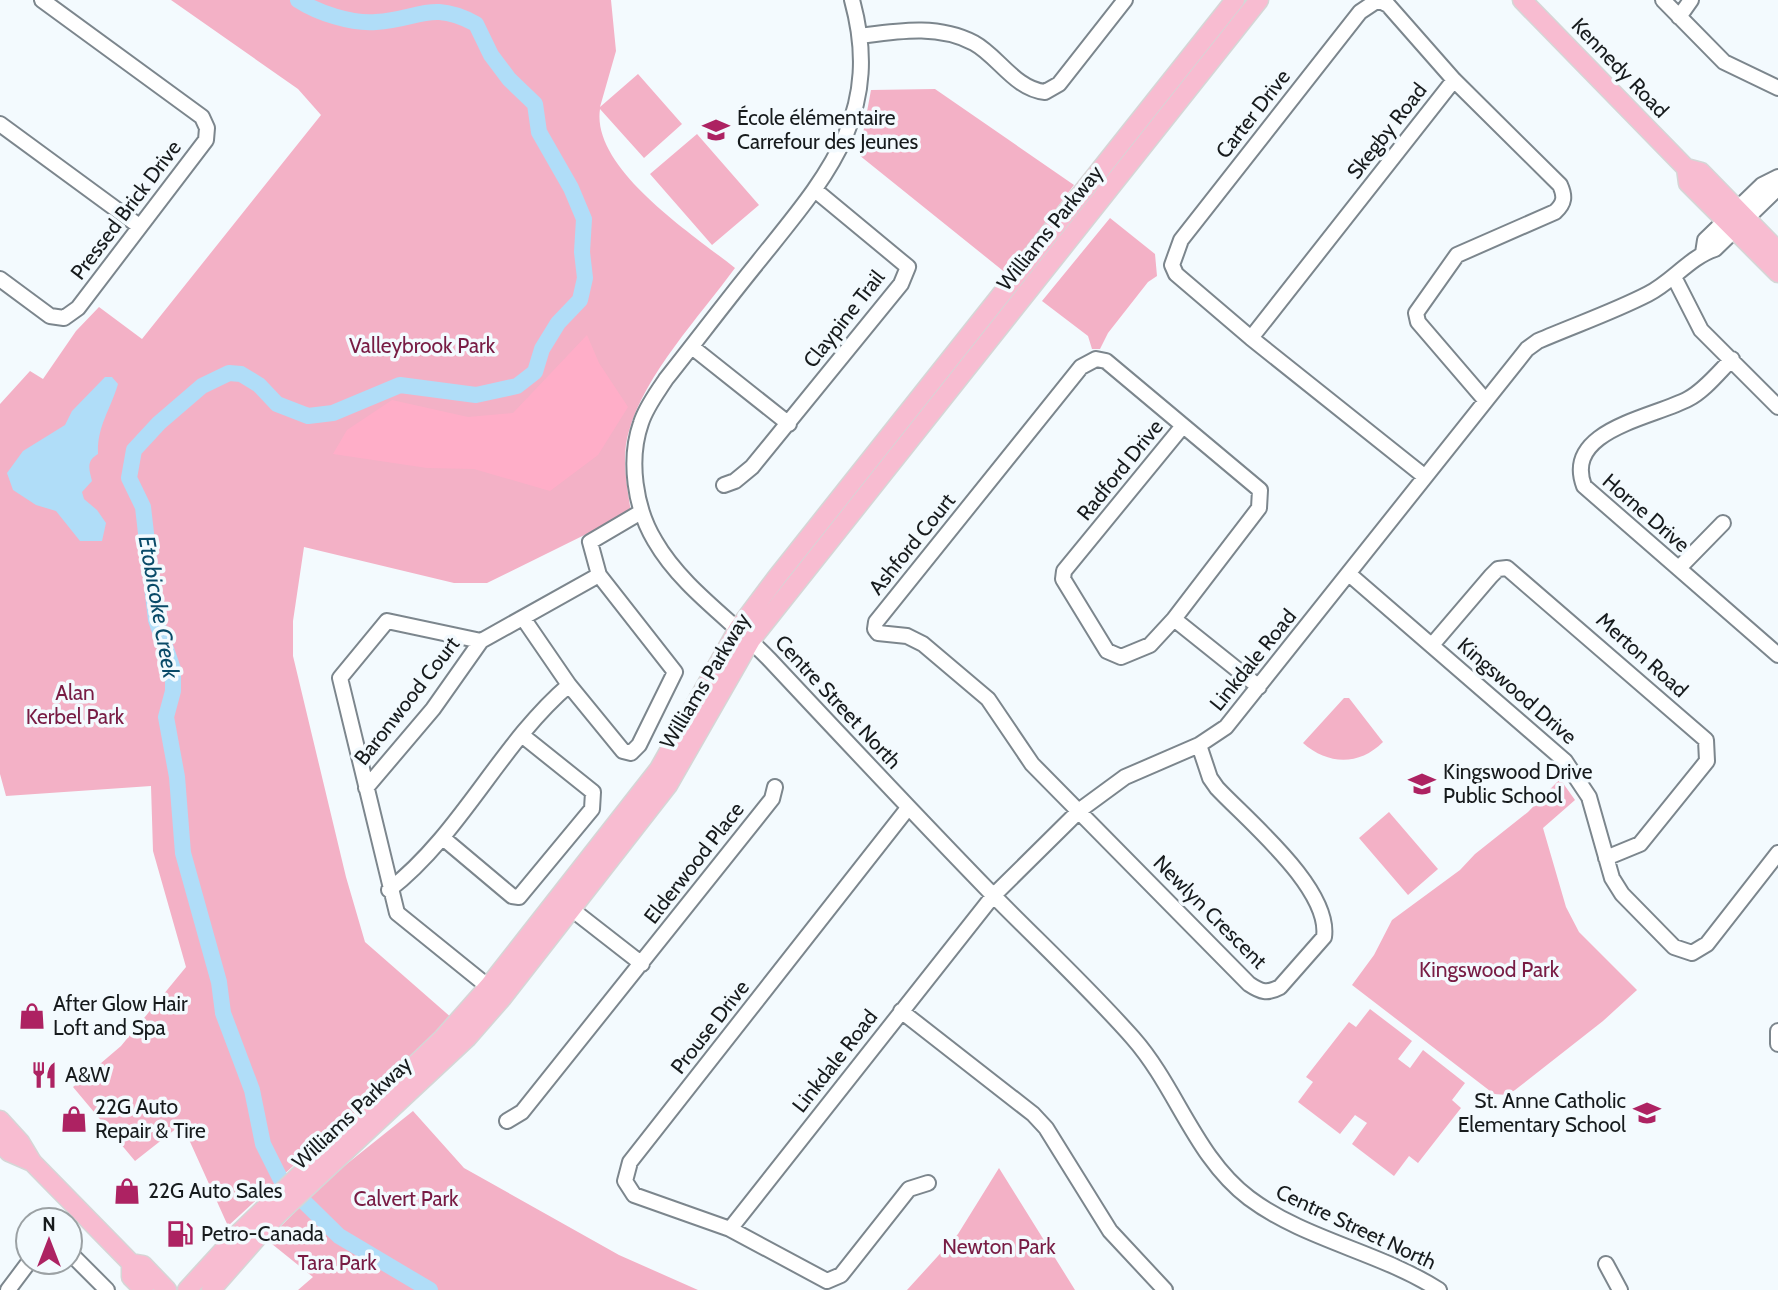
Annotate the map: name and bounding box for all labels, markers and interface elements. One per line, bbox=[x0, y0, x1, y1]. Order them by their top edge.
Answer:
street label: Kennedy Road bbox=[1567, 13, 1674, 123]
street label: Carter Drive bbox=[1210, 64, 1295, 163]
street label: Skegby Road bbox=[1341, 78, 1432, 184]
place label: École élémentaire Carrefour des Jeunes bbox=[737, 105, 919, 154]
school or university icon: École élémentaire Carrefour des Jeunes bbox=[701, 115, 731, 145]
street label: Pressed Brick Drive bbox=[65, 135, 186, 284]
street label: Williams Parkway bbox=[992, 160, 1108, 295]
street label: Claypine Trail bbox=[798, 265, 889, 372]
park label: Valleybrook Park bbox=[349, 333, 496, 358]
street label: Radford Drive bbox=[1071, 414, 1168, 525]
street label: Horne Drive bbox=[1598, 468, 1695, 557]
street label: Ashford Court bbox=[863, 488, 960, 599]
water label: Etobicoke Creek bbox=[133, 534, 186, 682]
street label: Linkdale Road bbox=[1204, 604, 1301, 715]
street label: Merton Road bbox=[1591, 607, 1693, 702]
street label: Williams Parkway bbox=[654, 608, 755, 753]
street label: Centre Street North bbox=[770, 630, 907, 774]
street label: Baronwood Court bbox=[349, 632, 464, 770]
street label: Kingswood Drive bbox=[1453, 632, 1582, 749]
park label: Alan Kerbel Park bbox=[26, 680, 125, 729]
place label: Kingswood Drive Public School bbox=[1443, 759, 1593, 808]
school or university icon: Kingswood Drive Public School bbox=[1407, 769, 1437, 799]
street label: Elderwood Place bbox=[638, 797, 749, 928]
street label: Newlyn Crescent bbox=[1149, 850, 1272, 973]
park label: Kingswood Park bbox=[1419, 957, 1560, 982]
street label: Prouse Drive bbox=[665, 975, 754, 1079]
place label: After Glow Hair Loft and Spa bbox=[53, 991, 188, 1040]
shop icon: After Glow Hair Loft and Spa bbox=[17, 1001, 47, 1031]
street label: Linkdale Road bbox=[787, 1004, 882, 1117]
street label: Williams Parkway bbox=[287, 1051, 417, 1174]
restaurant icon: A&W bbox=[29, 1060, 59, 1090]
place label: A&W bbox=[65, 1062, 110, 1087]
place label: St. Anne Catholic Elementary School bbox=[1458, 1088, 1626, 1137]
place label: 22G Auto Repair & Tire bbox=[95, 1094, 206, 1143]
school or university icon: St. Anne Catholic Elementary School bbox=[1632, 1098, 1662, 1128]
shop icon: 22G Auto Repair & Tire bbox=[59, 1104, 89, 1134]
shop icon: 22G Auto Sales bbox=[112, 1176, 142, 1206]
place label: 22G Auto Sales bbox=[148, 1178, 283, 1203]
street label: Centre Street North bbox=[1272, 1179, 1440, 1275]
park label: Calvert Park bbox=[354, 1186, 459, 1211]
north arrow bbox=[14, 1206, 84, 1276]
text: N bbox=[42, 1213, 56, 1236]
fuel station icon: Petro-Canada bbox=[165, 1219, 195, 1249]
place label: Petro-Canada bbox=[201, 1221, 324, 1246]
park label: Newton Park bbox=[942, 1234, 1056, 1259]
park label: Tara Park bbox=[297, 1250, 377, 1275]

